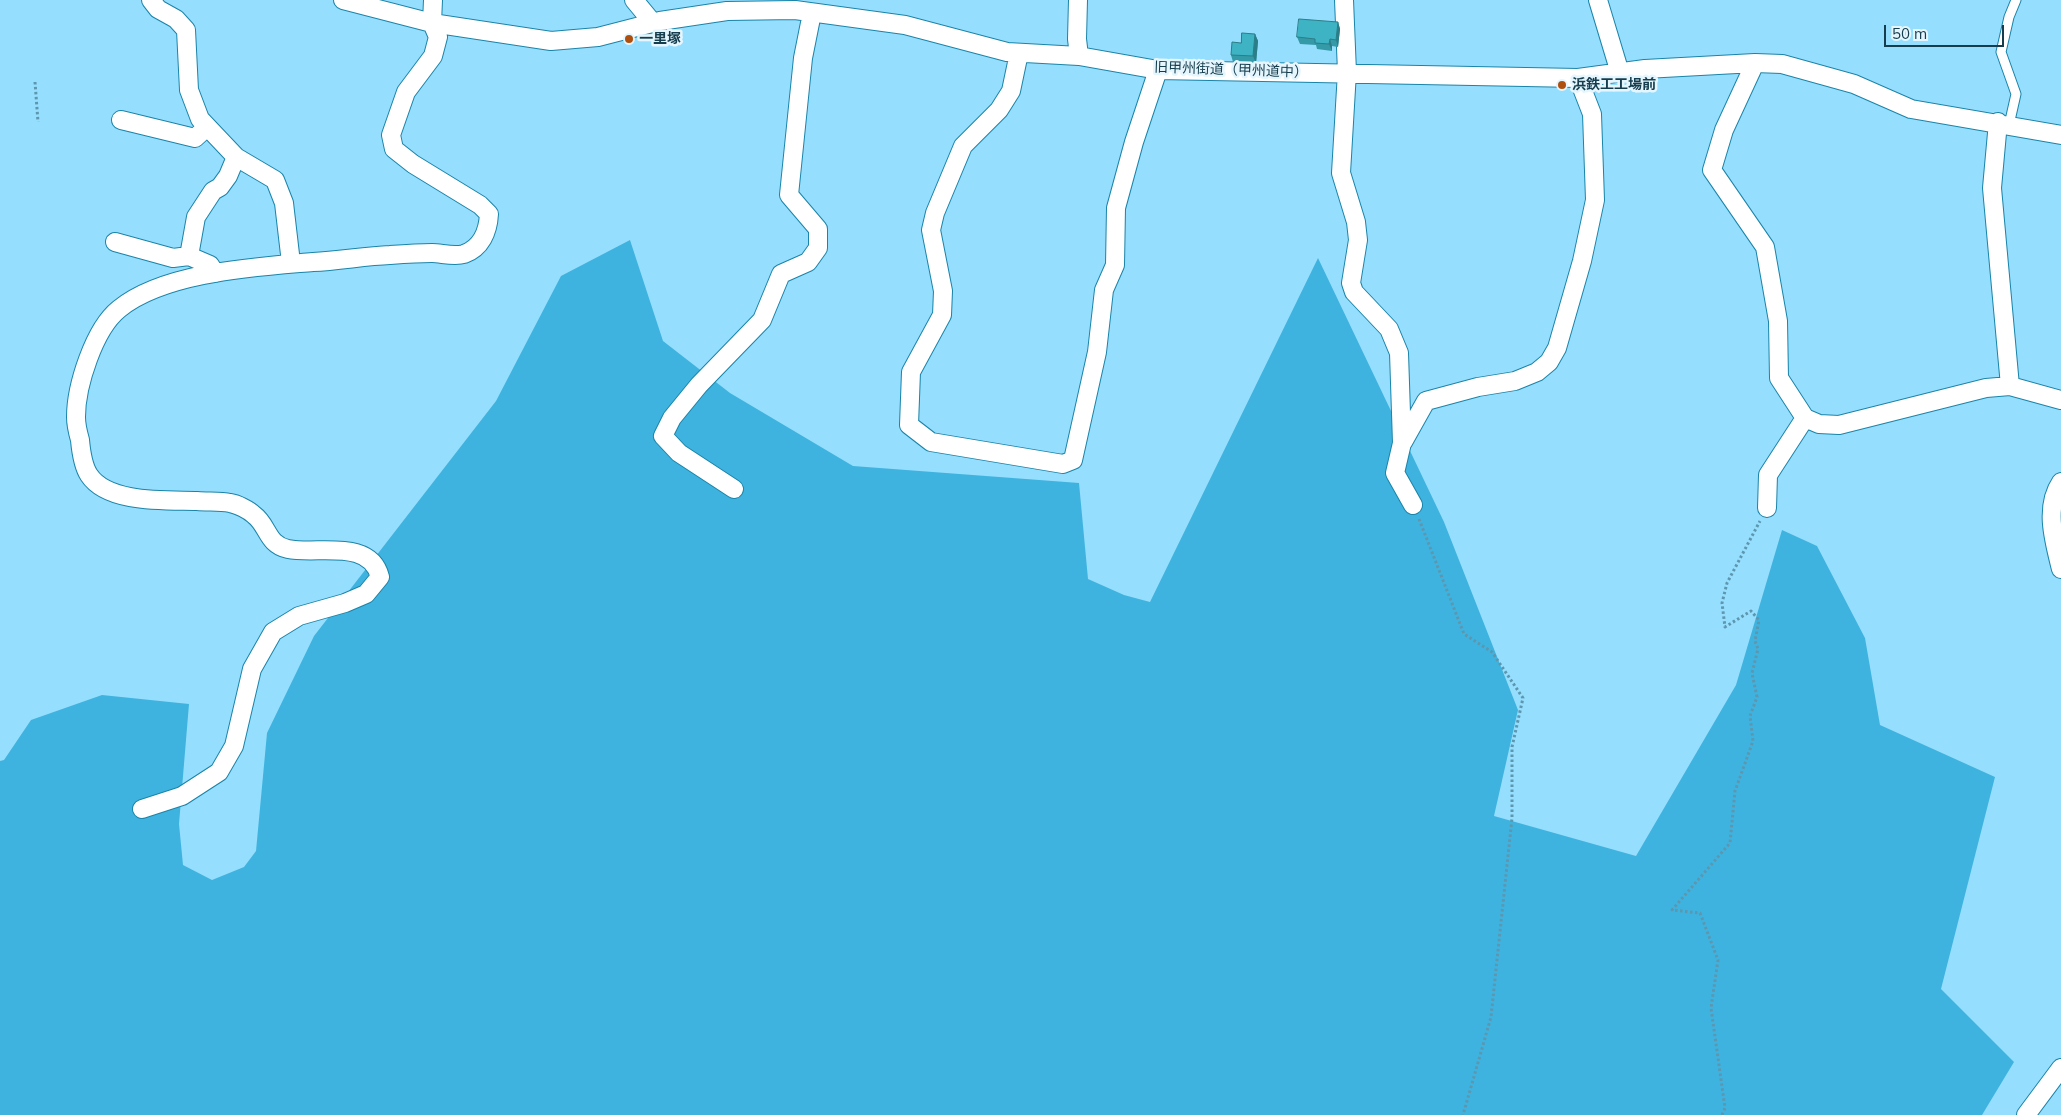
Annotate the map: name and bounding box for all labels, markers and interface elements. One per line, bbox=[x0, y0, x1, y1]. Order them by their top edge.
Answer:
scale bar bbox=[1886, 15, 2006, 47]
text: 50 m bbox=[1892, 24, 1927, 43]
place label: 一里塚 bbox=[639, 31, 681, 47]
marker: 一里塚 bbox=[623, 33, 635, 45]
street label: 旧甲州街道（甲州道中） bbox=[1154, 59, 1308, 81]
place label: 浜鉄工工場前 bbox=[1572, 77, 1656, 93]
marker: 浜鉄工工場前 bbox=[1556, 79, 1568, 91]

